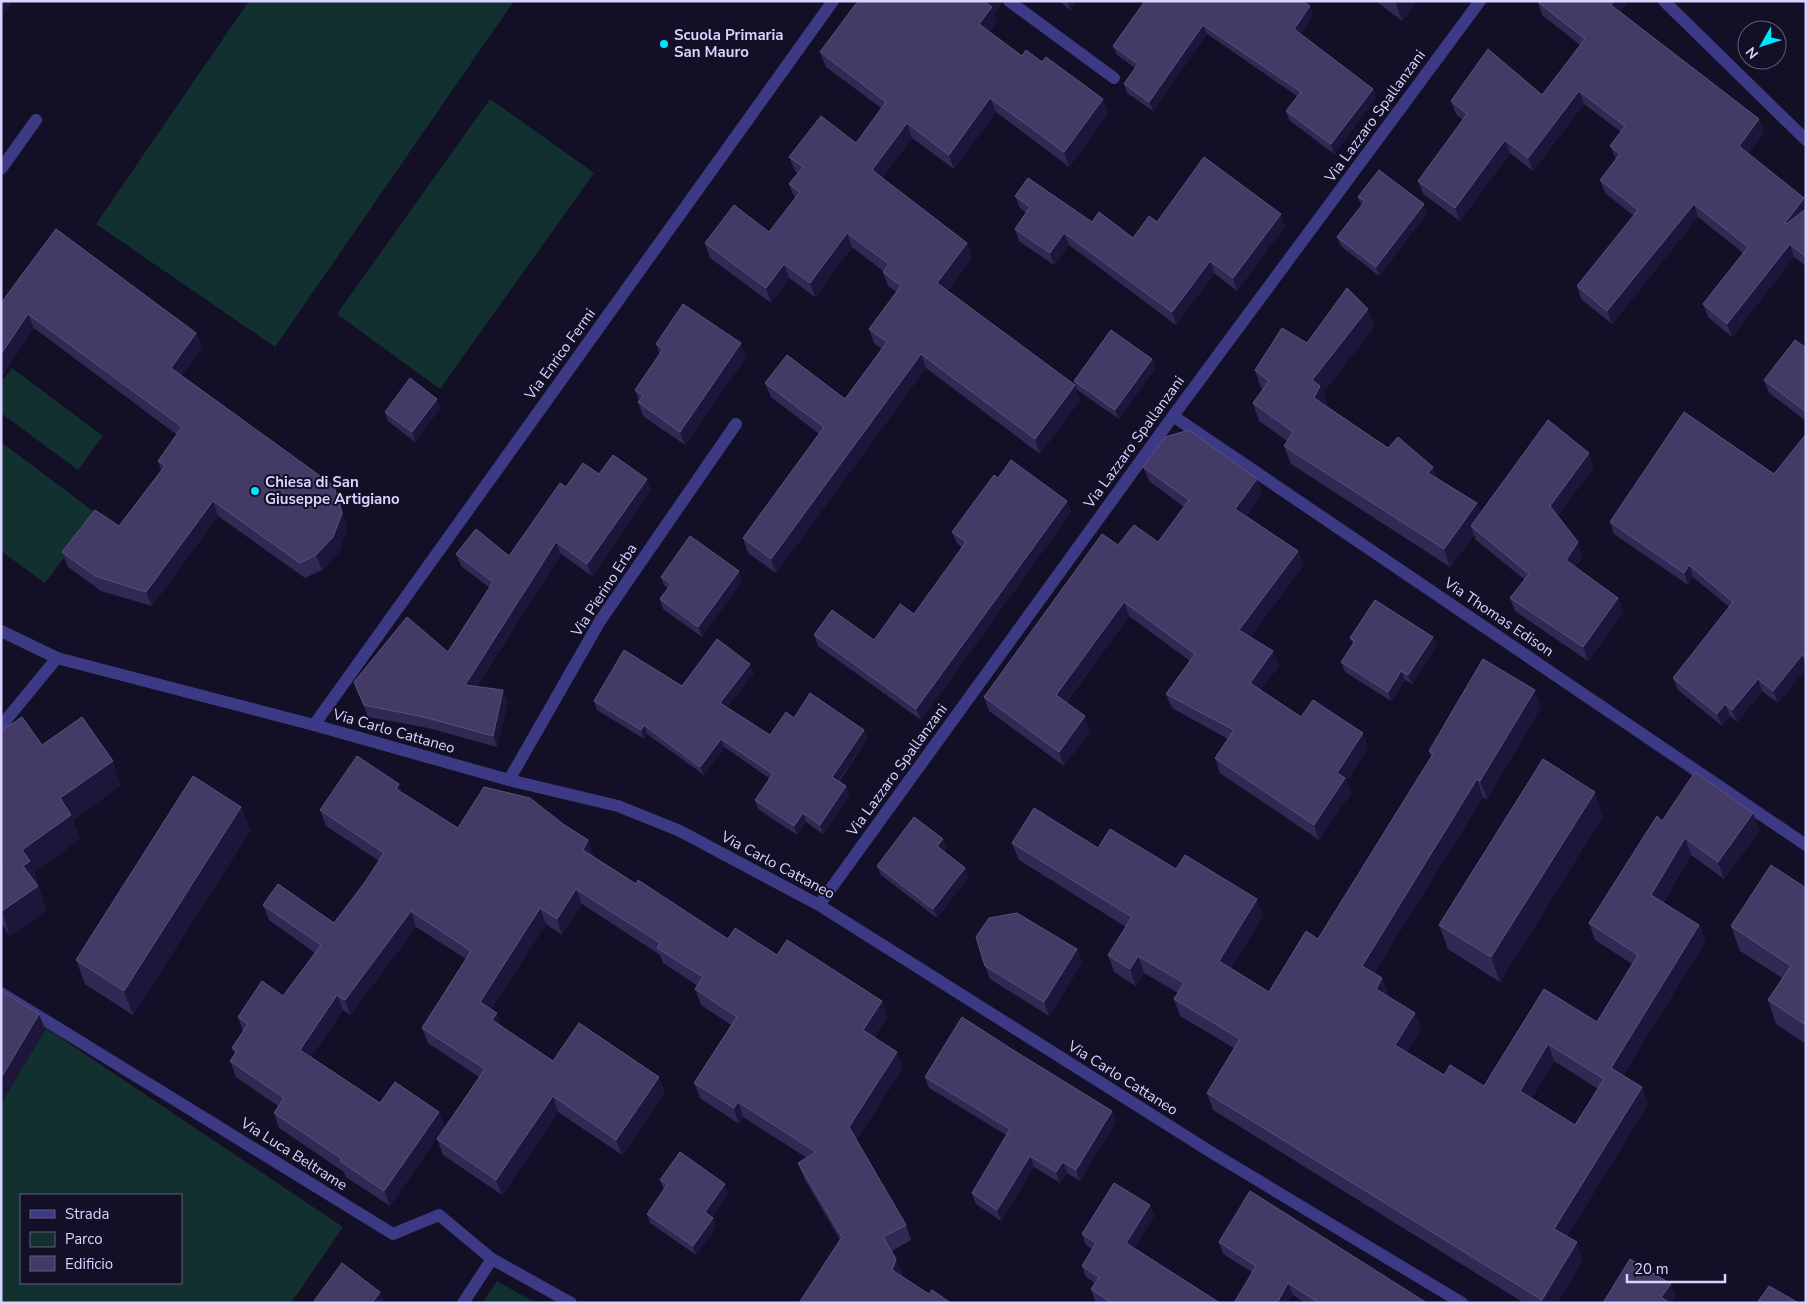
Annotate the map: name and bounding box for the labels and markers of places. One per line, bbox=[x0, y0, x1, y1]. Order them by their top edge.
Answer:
place label: Scuola Primaria San Mauro bbox=[674, 25, 784, 62]
marker: Scuola Primaria San Mauro bbox=[658, 38, 670, 50]
place label: Chiesa di San Giuseppe Artigiano bbox=[265, 472, 400, 509]
marker: Chiesa di San Giuseppe Artigiano bbox=[249, 485, 261, 497]

